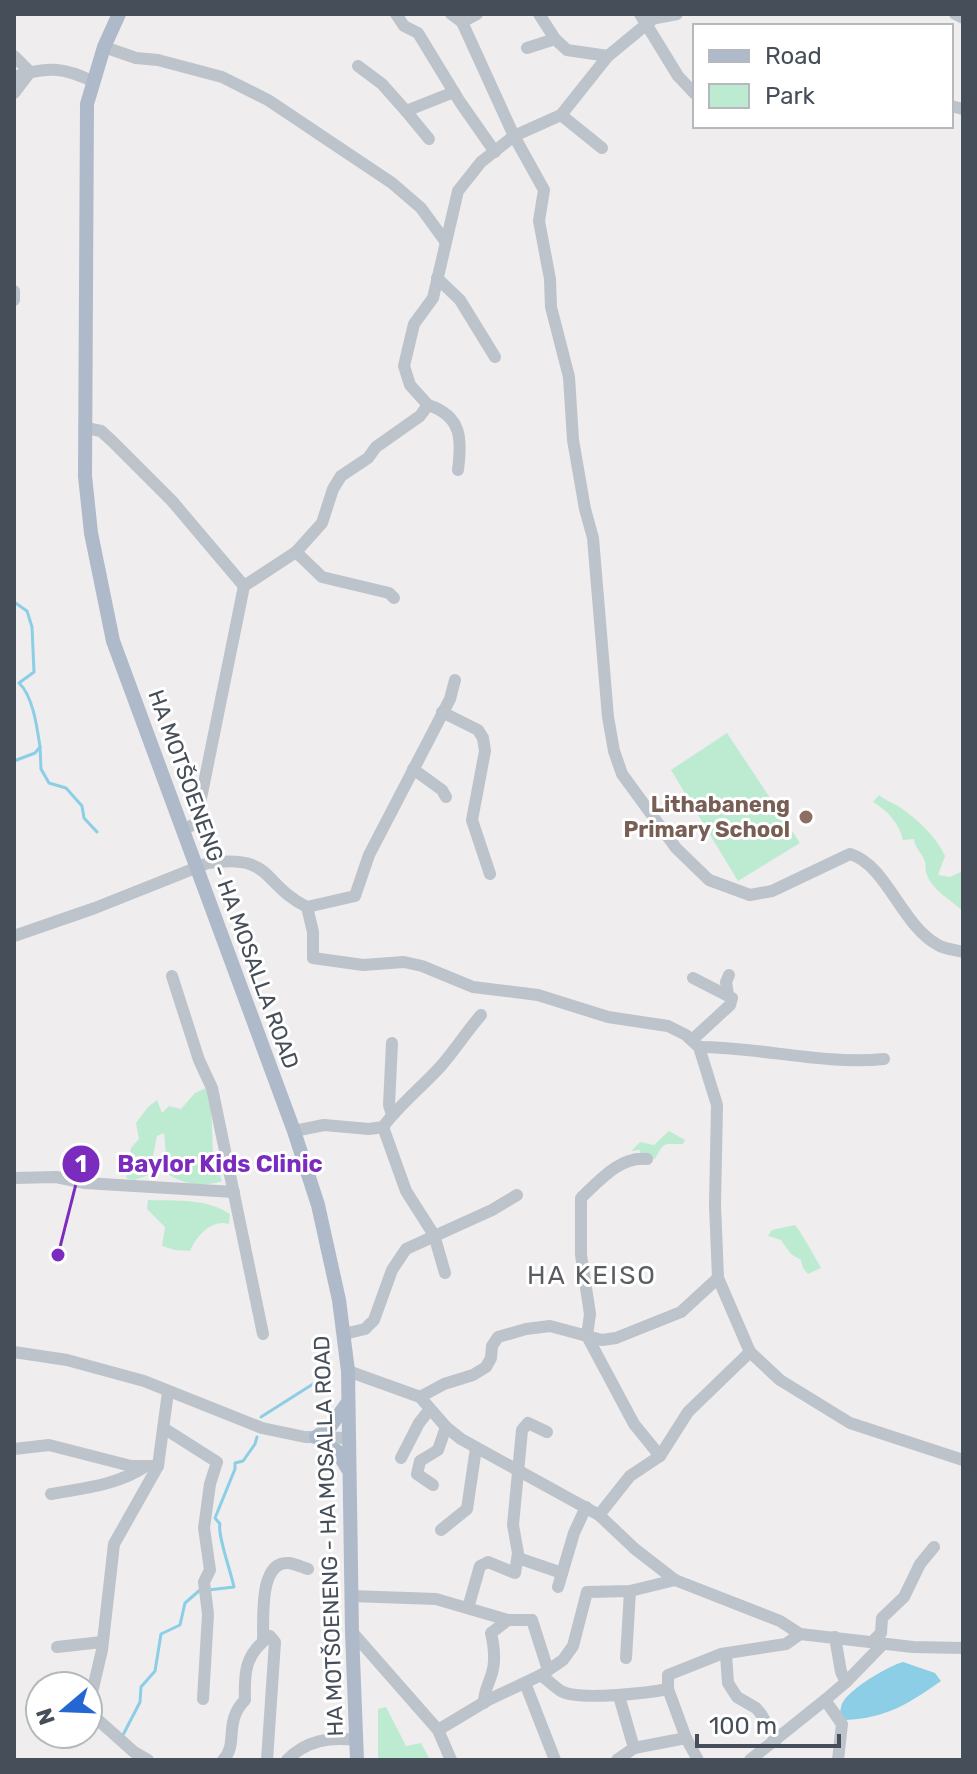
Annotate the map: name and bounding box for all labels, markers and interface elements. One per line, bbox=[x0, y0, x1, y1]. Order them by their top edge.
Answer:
legend bbox=[693, 24, 953, 128]
text: Road bbox=[765, 42, 822, 70]
text: Park bbox=[765, 82, 816, 110]
street label: HA MOTŠOENENG - HA MOSALLA ROAD bbox=[142, 686, 305, 1072]
place label: Lithabaneng Primary School bbox=[623, 791, 790, 843]
marker: Lithabaneng Primary School bbox=[797, 808, 815, 826]
callout: Baylor Kids Clinic bbox=[61, 1140, 339, 1188]
text: 1 bbox=[75, 1150, 87, 1178]
text: Baylor Kids Clinic bbox=[117, 1150, 323, 1178]
district label: HA KEISO bbox=[527, 1260, 657, 1291]
street label: HA MOTŠOENENG - HA MOSALLA ROAD bbox=[308, 1335, 349, 1737]
north arrow bbox=[24, 1670, 104, 1750]
scale bar bbox=[697, 1698, 839, 1748]
text: N bbox=[30, 1704, 61, 1728]
text: 100 m bbox=[709, 1712, 777, 1740]

